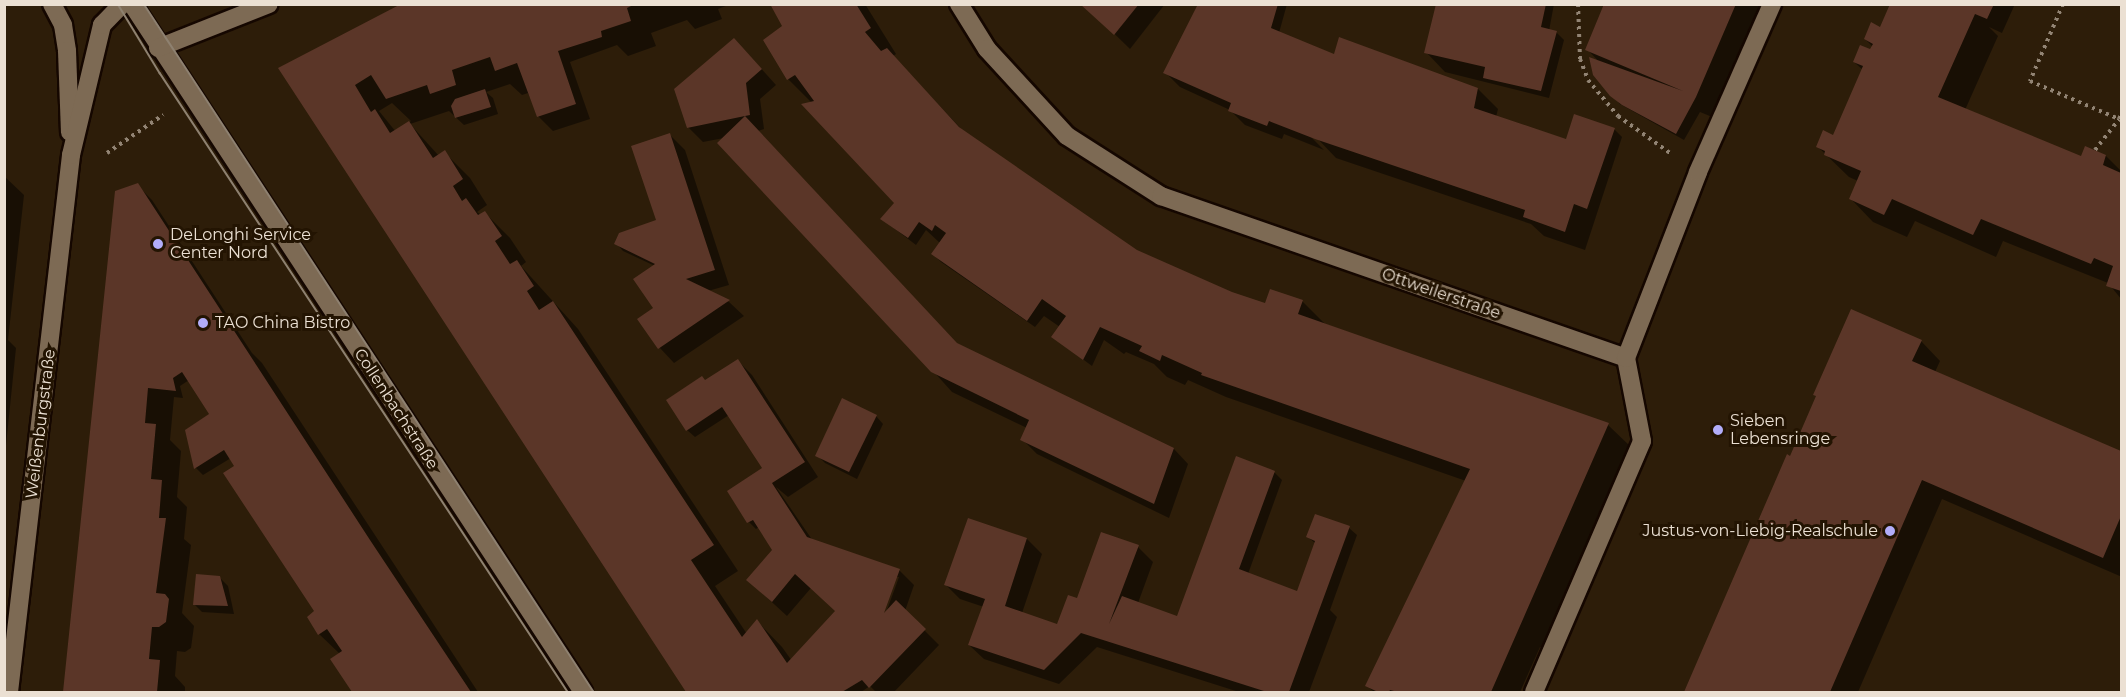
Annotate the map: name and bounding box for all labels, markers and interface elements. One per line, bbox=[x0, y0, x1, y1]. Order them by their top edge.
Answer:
place label: DeLonghi Service Center Nord bbox=[170, 225, 311, 263]
marker: DeLonghi Service Center Nord bbox=[151, 237, 165, 251]
street label: Ottweilerstraße bbox=[1379, 265, 1503, 323]
place label: TAO China Bistro bbox=[215, 313, 350, 333]
marker: TAO China Bistro bbox=[196, 316, 210, 330]
street label: Collenbachstraße bbox=[350, 345, 442, 473]
street label: Weißenburgstraße bbox=[22, 348, 60, 500]
place label: Sieben Lebensringe bbox=[1730, 411, 1830, 449]
marker: Sieben Lebensringe bbox=[1711, 423, 1725, 437]
place label: Justus-von-Liebig-Realschule bbox=[1642, 521, 1878, 541]
marker: Justus-von-Liebig-Realschule bbox=[1883, 524, 1897, 538]

